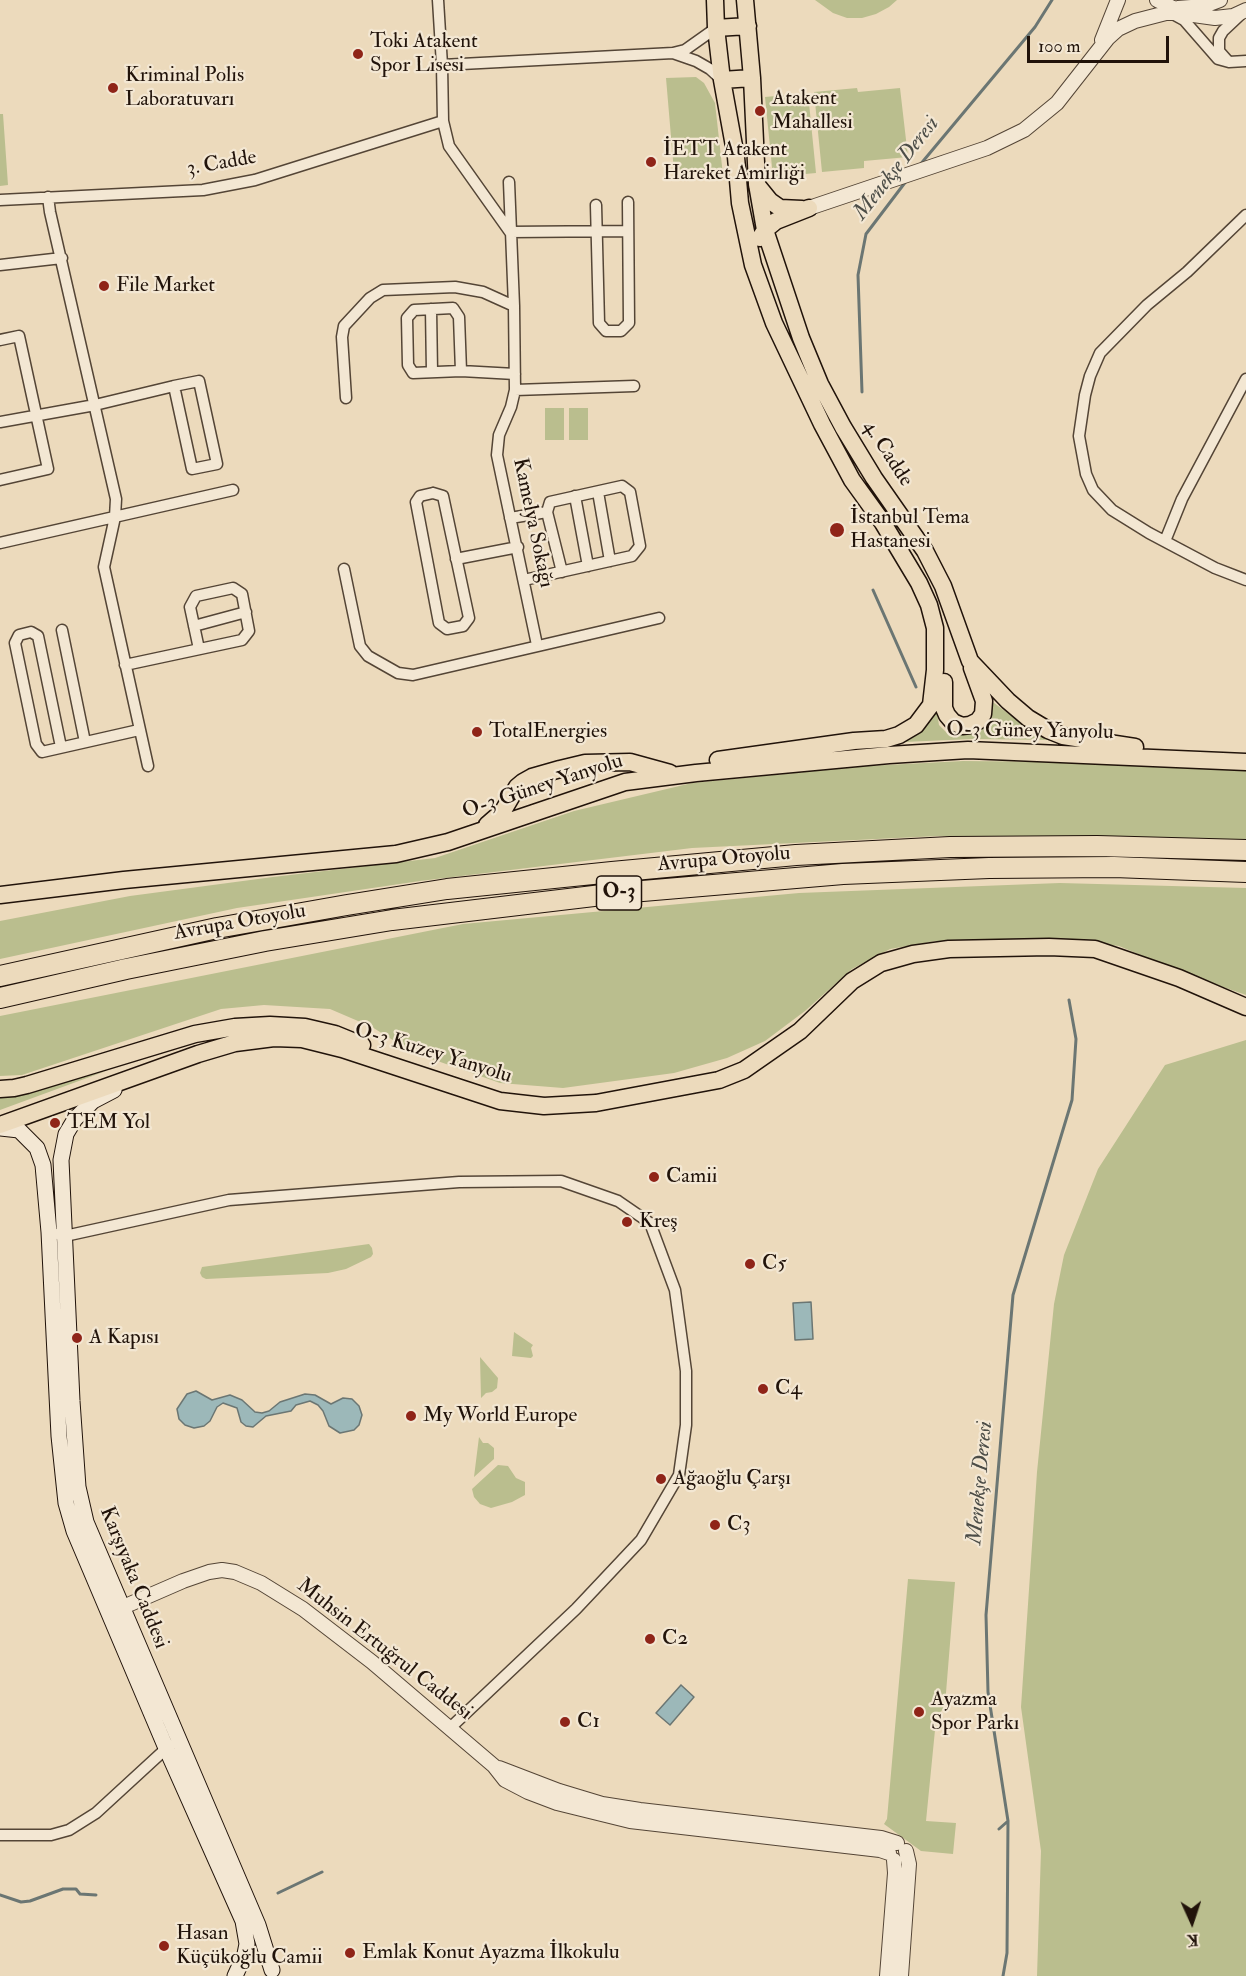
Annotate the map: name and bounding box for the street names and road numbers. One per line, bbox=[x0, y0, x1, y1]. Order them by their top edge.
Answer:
street label: 3. Cadde bbox=[185, 146, 259, 182]
street label: 4. Cadde bbox=[856, 416, 918, 492]
street label: Kamelya Sokağı bbox=[506, 456, 558, 590]
street label: O-3 Güney Yanyolu bbox=[946, 718, 1114, 746]
street label: O-3 Güney Yanyolu bbox=[460, 749, 626, 825]
street label: Avrupa Otoyolu bbox=[656, 842, 792, 878]
road number: O-3 bbox=[596, 876, 642, 910]
street label: Avrupa Otoyolu bbox=[172, 899, 308, 947]
street label: O-3 Kuzey Yanyolu bbox=[351, 1018, 515, 1090]
street label: Karşıyaka Caddesi bbox=[93, 1503, 173, 1653]
street label: Muhsin Ertuğrul Caddesi bbox=[291, 1574, 477, 1726]

